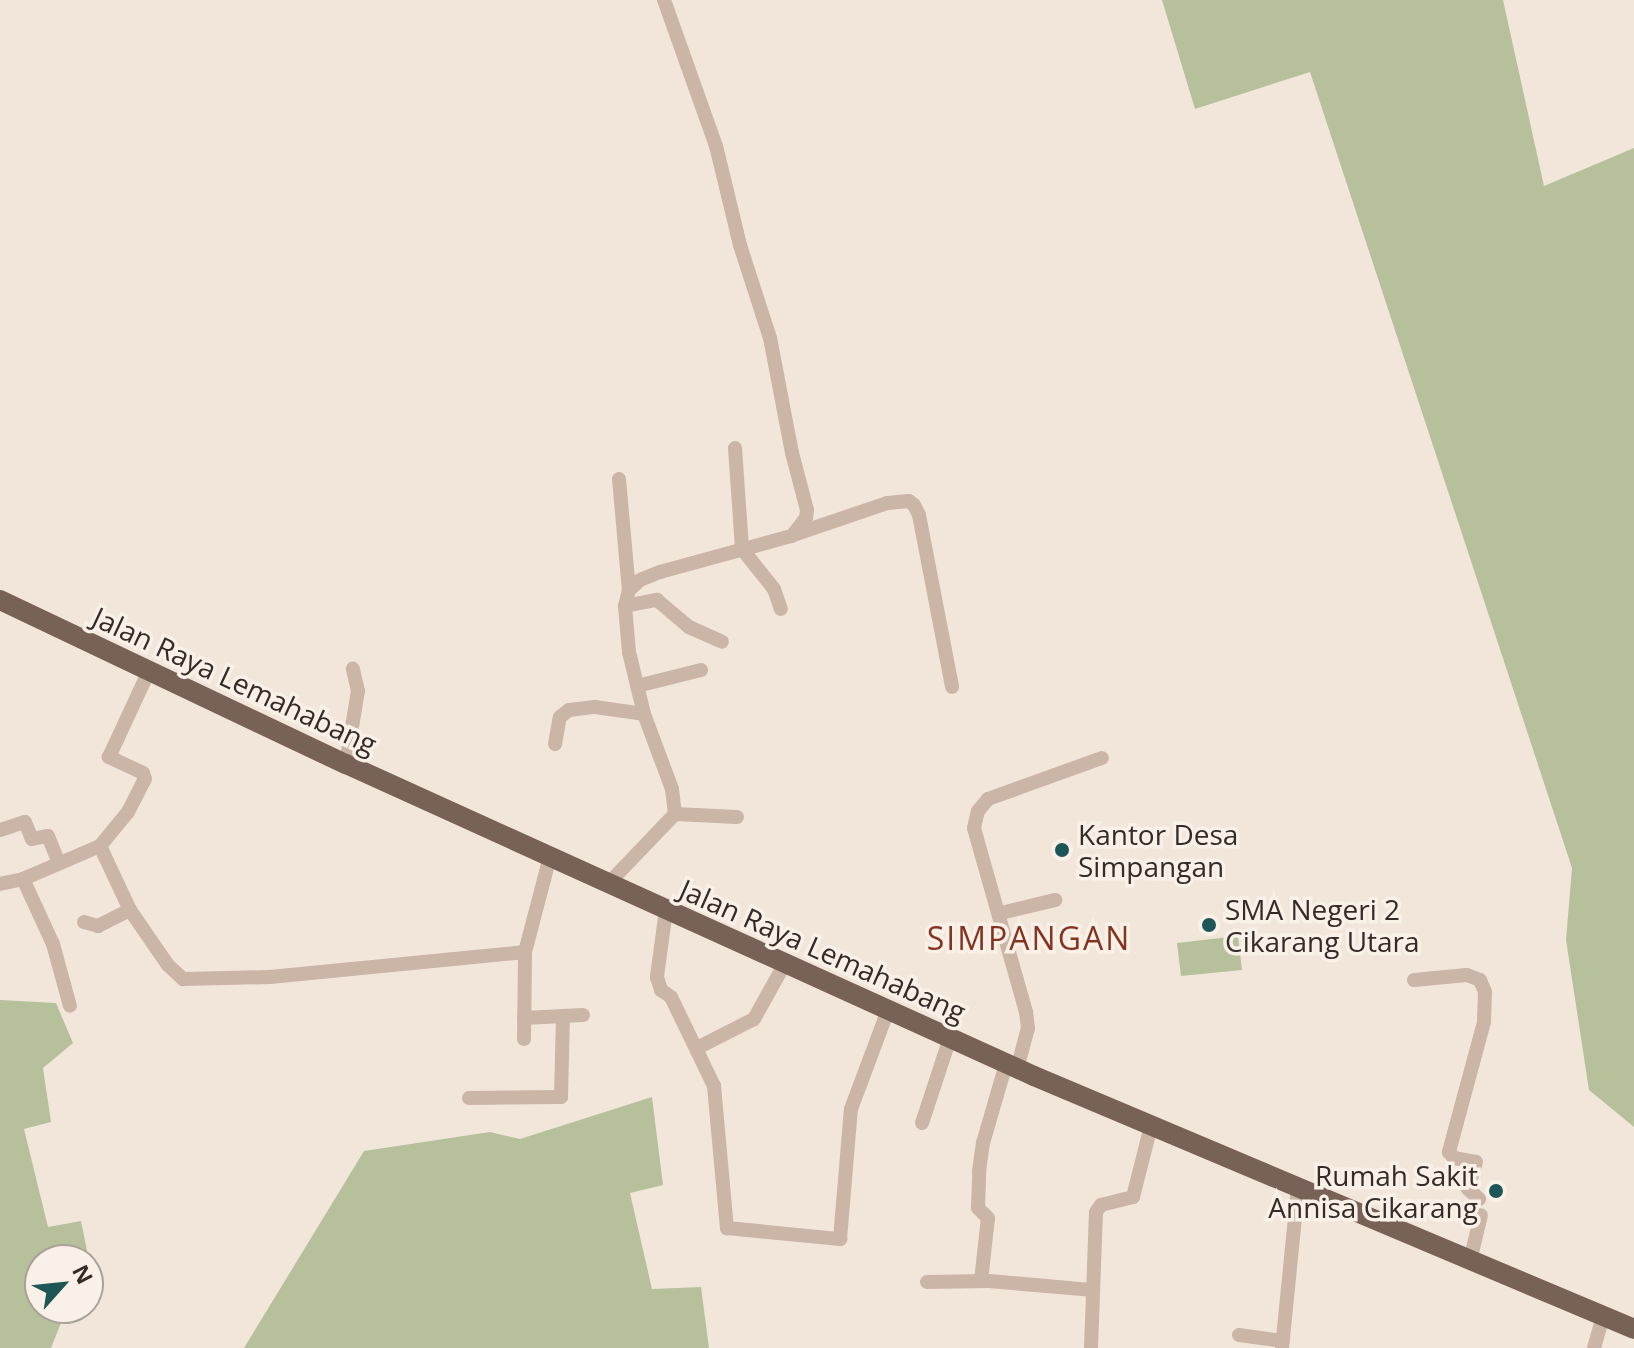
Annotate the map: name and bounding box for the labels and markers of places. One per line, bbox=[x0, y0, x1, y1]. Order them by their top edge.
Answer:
place label: Kantor Desa Simpangan bbox=[1078, 817, 1238, 883]
marker: Kantor Desa Simpangan bbox=[1053, 841, 1071, 859]
place label: SMA Negeri 2 Cikarang Utara bbox=[1225, 892, 1420, 958]
marker: SMA Negeri 2 Cikarang Utara bbox=[1200, 916, 1218, 934]
place label: Rumah Sakit Annisa Cikarang bbox=[1268, 1158, 1478, 1224]
marker: Rumah Sakit Annisa Cikarang bbox=[1485, 1180, 1507, 1202]

